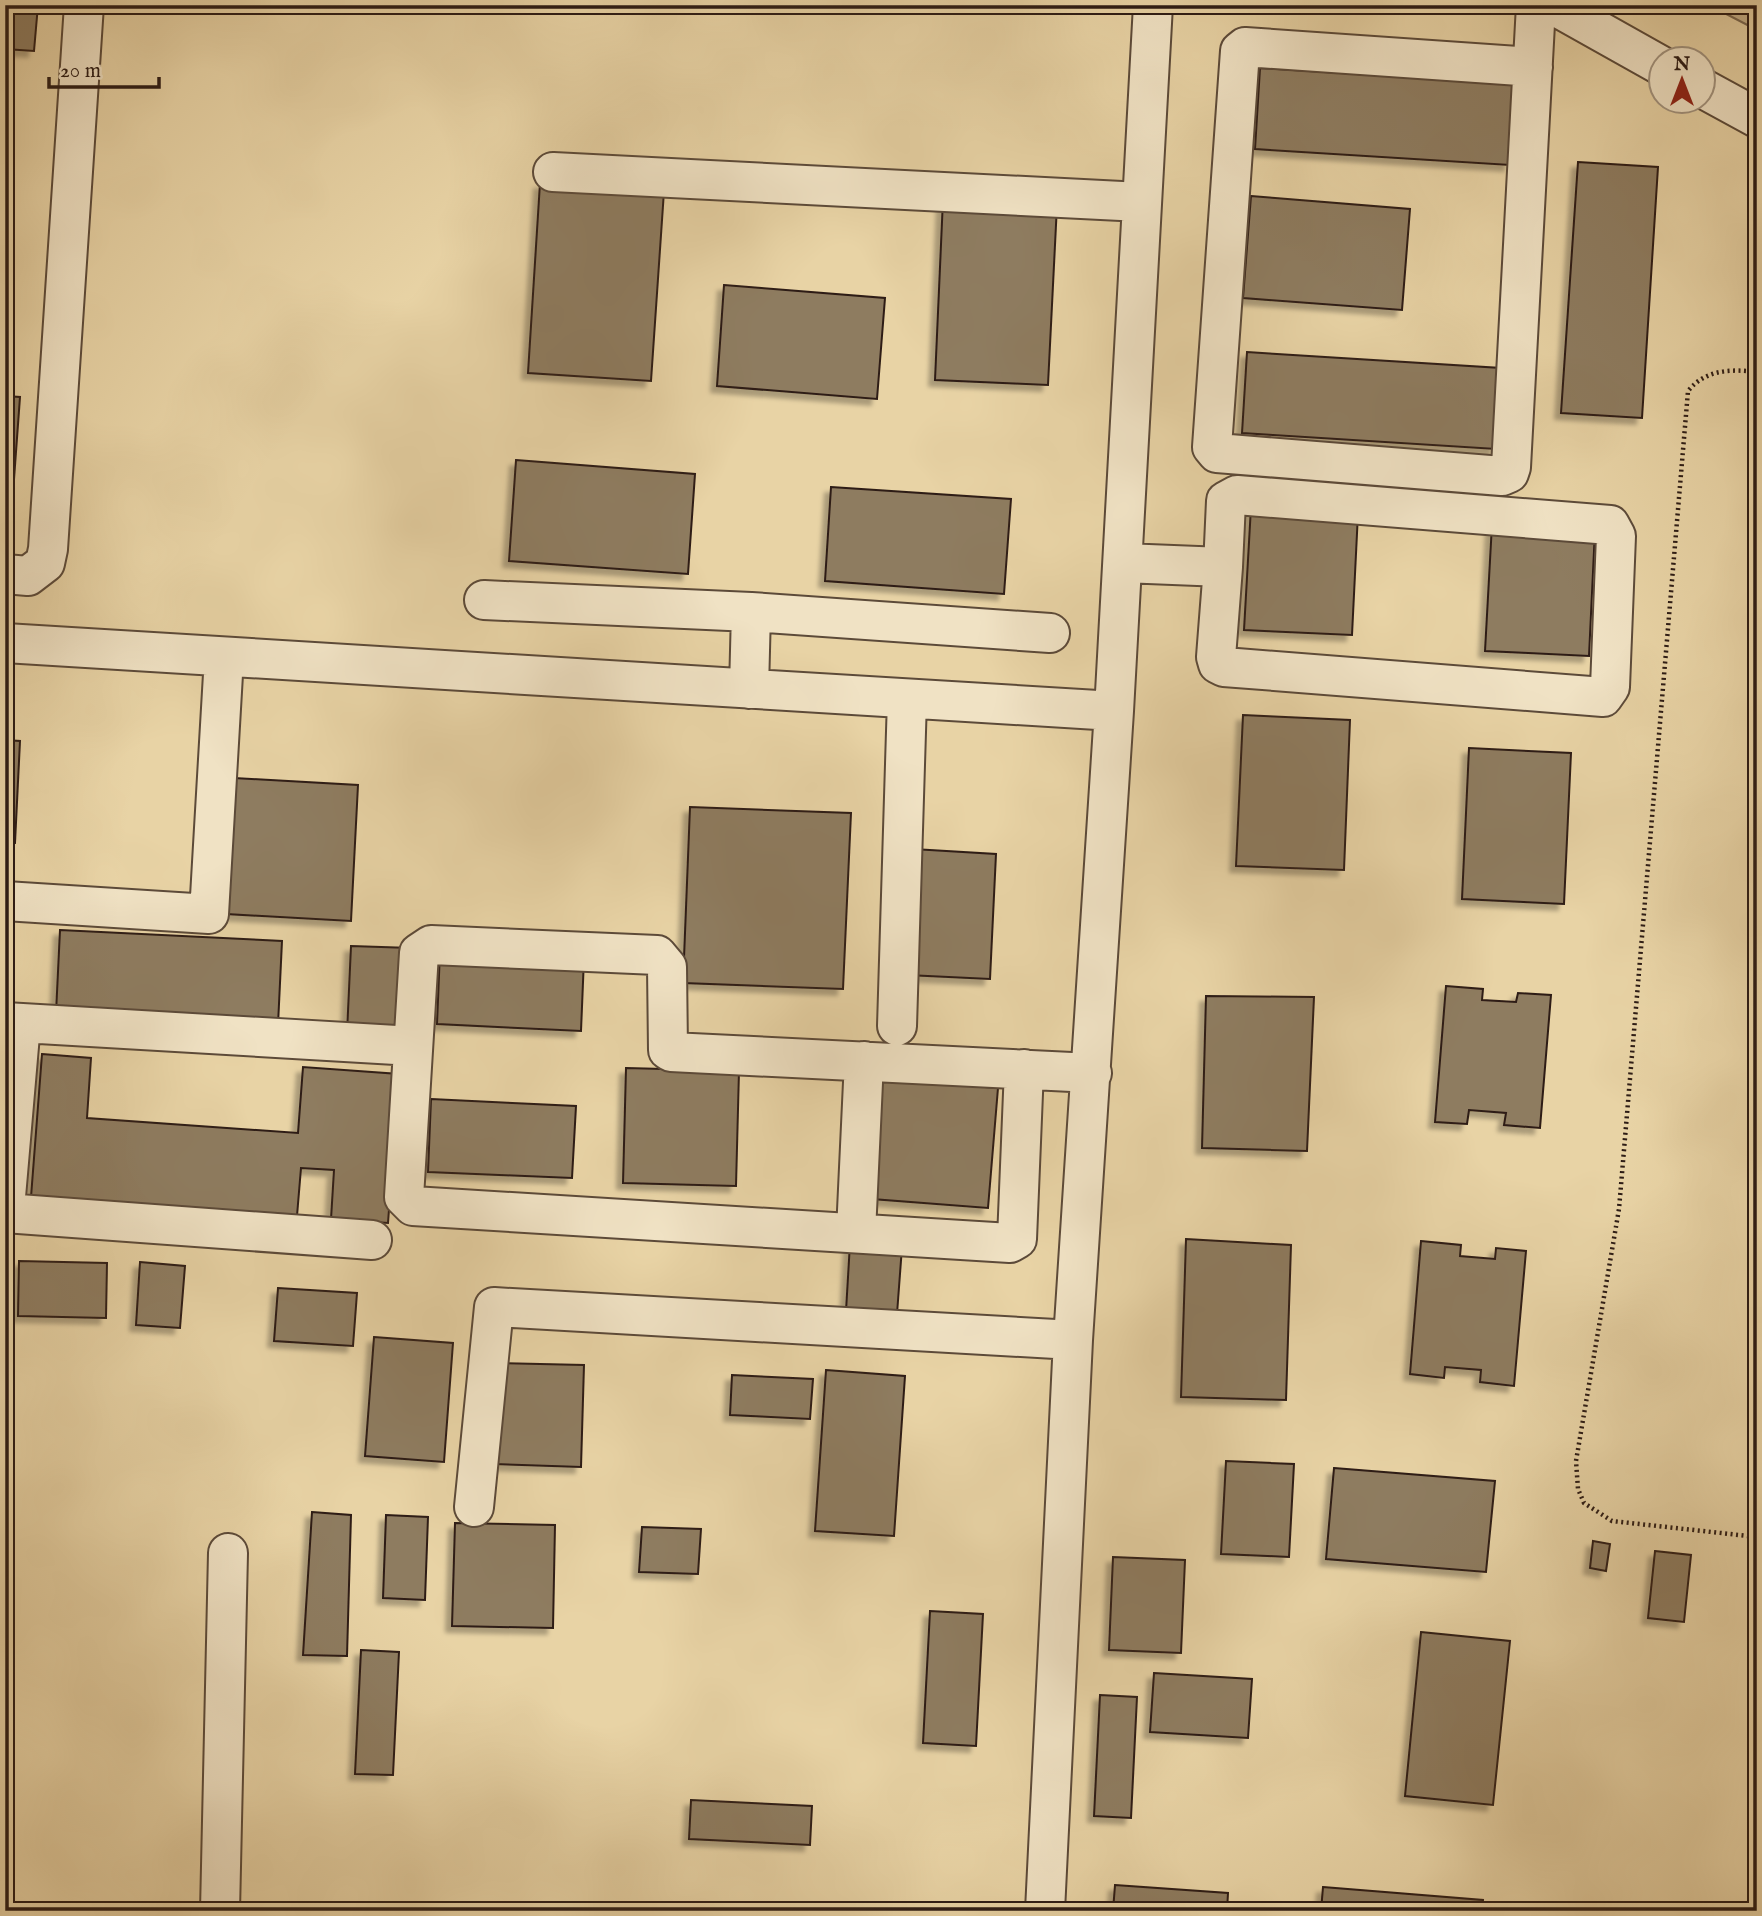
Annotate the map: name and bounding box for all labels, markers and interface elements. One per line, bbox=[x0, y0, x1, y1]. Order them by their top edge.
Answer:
scale bar bbox=[49, 46, 159, 90]
north arrow bbox=[1646, 46, 1716, 116]
text: N bbox=[1673, 53, 1691, 77]
text: 20 m bbox=[60, 58, 101, 85]

